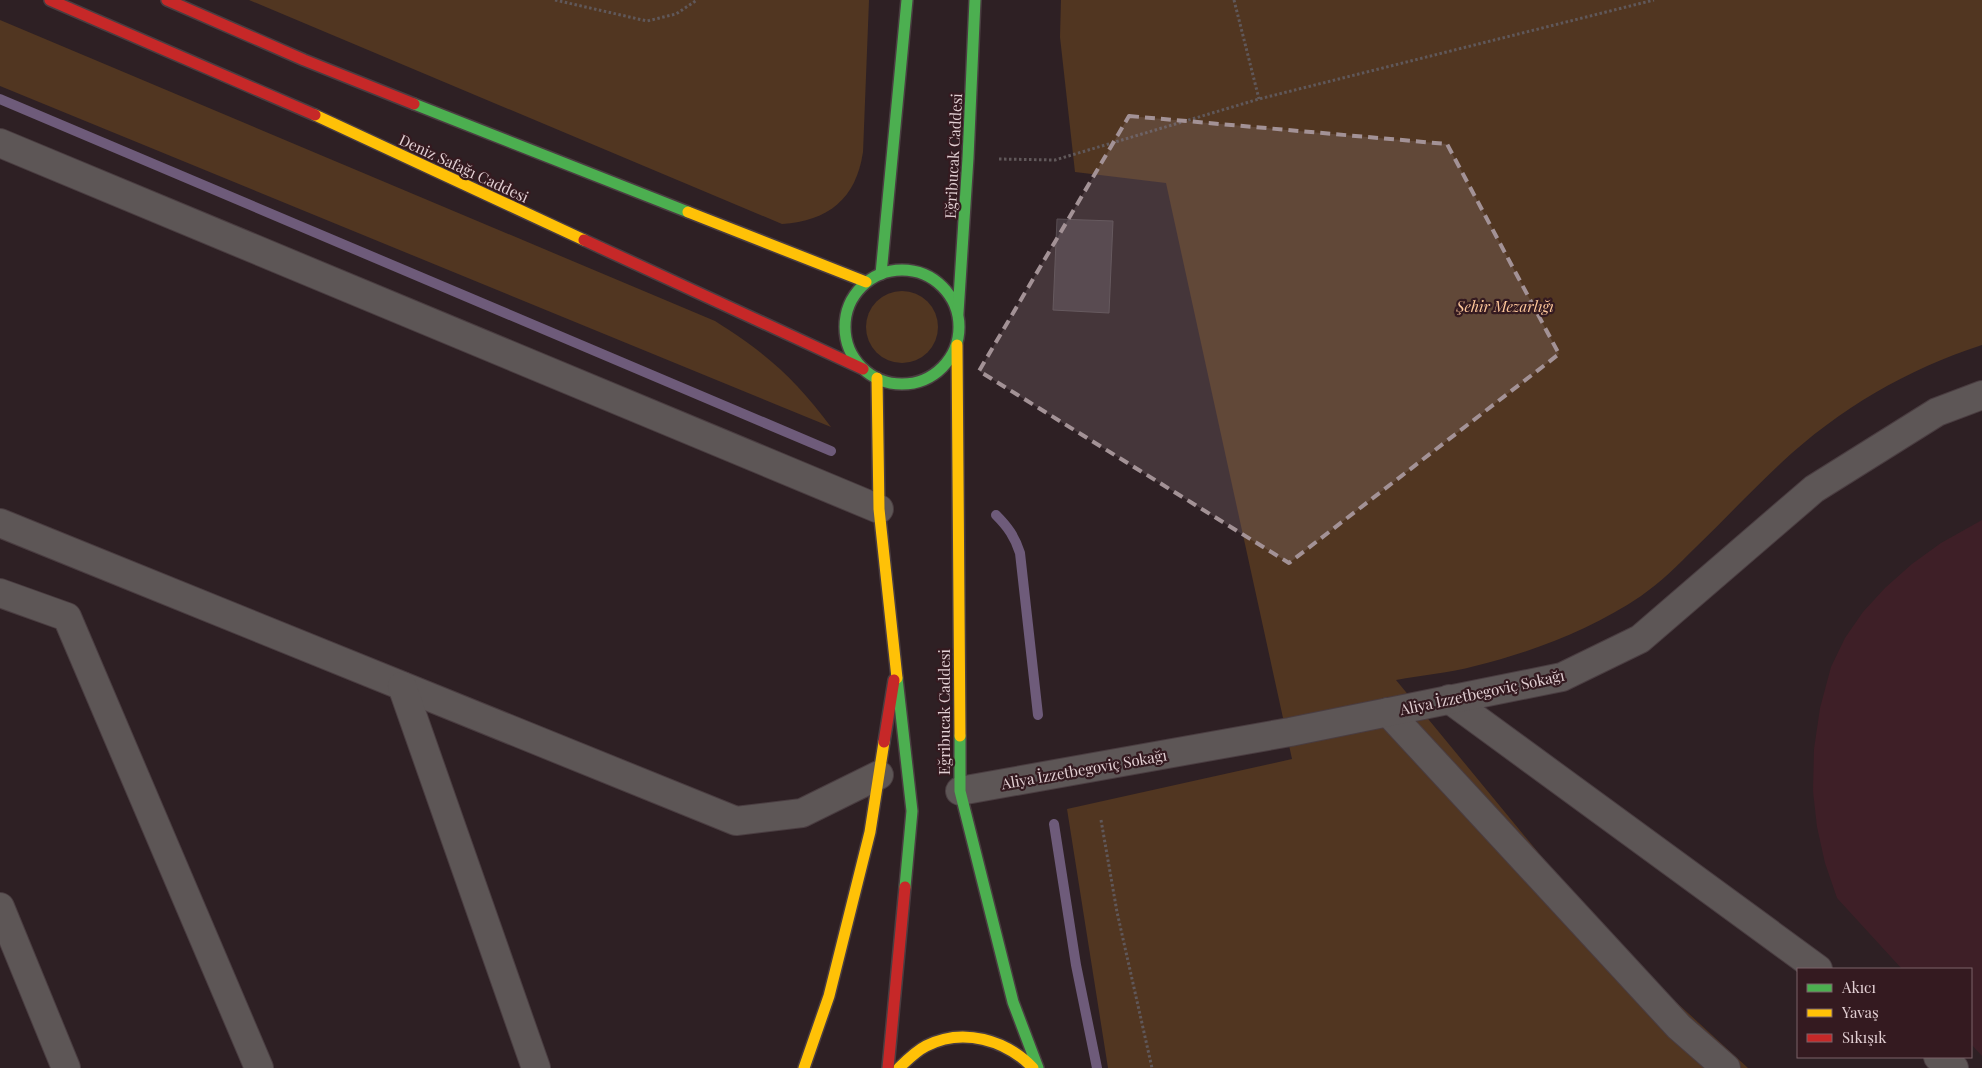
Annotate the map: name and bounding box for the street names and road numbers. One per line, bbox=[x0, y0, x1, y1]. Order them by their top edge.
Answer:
street label: Eğribucak Caddesi bbox=[940, 92, 966, 219]
street label: Deniz Safağı Caddesi bbox=[396, 129, 532, 207]
street label: Eğribucak Caddesi bbox=[934, 649, 954, 775]
street label: Aliya İzzetbegoviç Sokağı bbox=[1397, 665, 1567, 719]
street label: Aliya İzzetbegoviç Sokağı bbox=[999, 744, 1169, 794]

